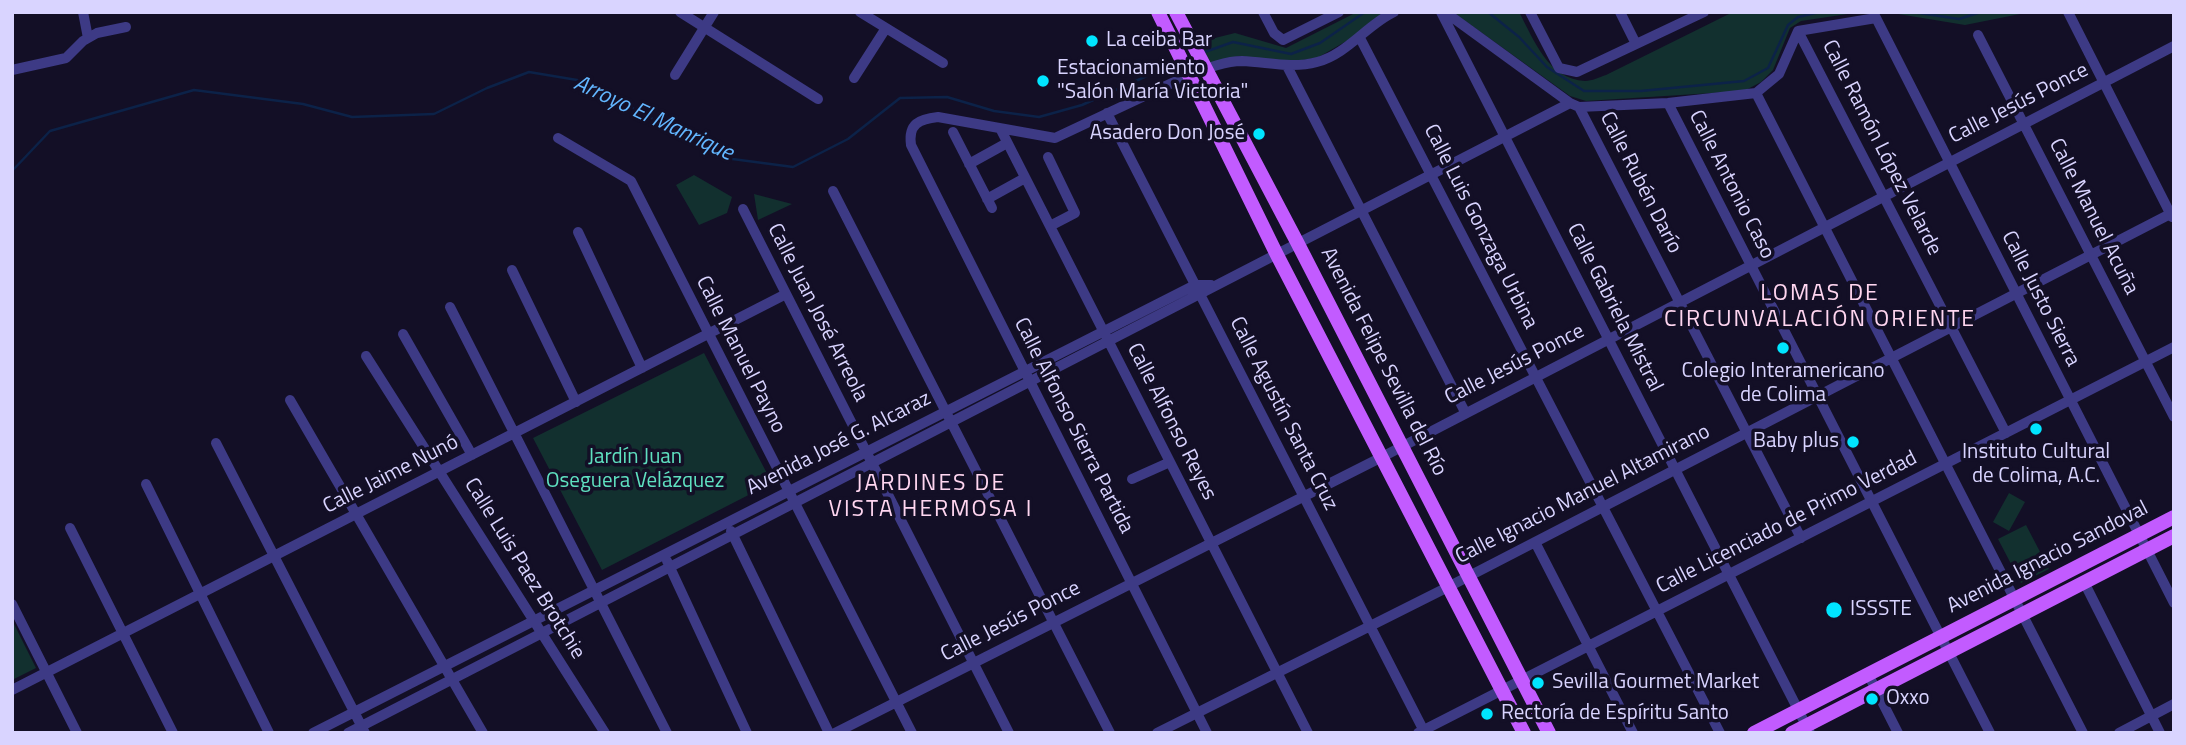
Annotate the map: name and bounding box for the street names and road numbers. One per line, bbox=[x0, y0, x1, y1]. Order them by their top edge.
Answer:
street label: Calle Ramón López Velarde bbox=[1816, 36, 1946, 260]
street label: Calle Jesús Ponce bbox=[1945, 58, 2093, 150]
street label: Calle Antonio Caso bbox=[1683, 106, 1779, 264]
street label: Calle Rubén Darío bbox=[1593, 108, 1687, 258]
street label: Calle Luis Gonzaga Urbina bbox=[1417, 120, 1543, 334]
street label: Calle Manuel Acuña bbox=[2043, 135, 2143, 299]
street label: Calle Gabriela Mistral bbox=[1561, 219, 1667, 397]
street label: Calle Juan José Arreola bbox=[761, 220, 873, 406]
street label: Calle Justo Sierra bbox=[1995, 227, 2085, 371]
street label: Avenida Felipe Sevilla del Río bbox=[1314, 244, 1452, 480]
street label: Calle Manuel Payno bbox=[690, 272, 790, 438]
street label: Calle Agustín Santa Cruz bbox=[1223, 313, 1343, 515]
street label: Calle Alfonso Sierra Partida bbox=[1008, 314, 1138, 538]
street label: Calle Jesús Ponce bbox=[1441, 319, 1589, 411]
street label: Calle Alfonso Reyes bbox=[1121, 340, 1221, 504]
street label: Avenida José G. Alcaraz bbox=[743, 387, 935, 501]
street label: Calle Ignacio Manuel Altamirano bbox=[1452, 420, 1714, 570]
street label: Calle Jaime Nunó bbox=[319, 430, 463, 520]
street label: Calle Licenciado de Primo Verdad bbox=[1652, 446, 1922, 600]
street label: Calle Luis Paez Brotchie bbox=[458, 474, 590, 664]
street label: Avenida Ignacio Sandoval bbox=[1943, 496, 2153, 620]
street label: Calle Jesús Ponce bbox=[937, 576, 1085, 668]

